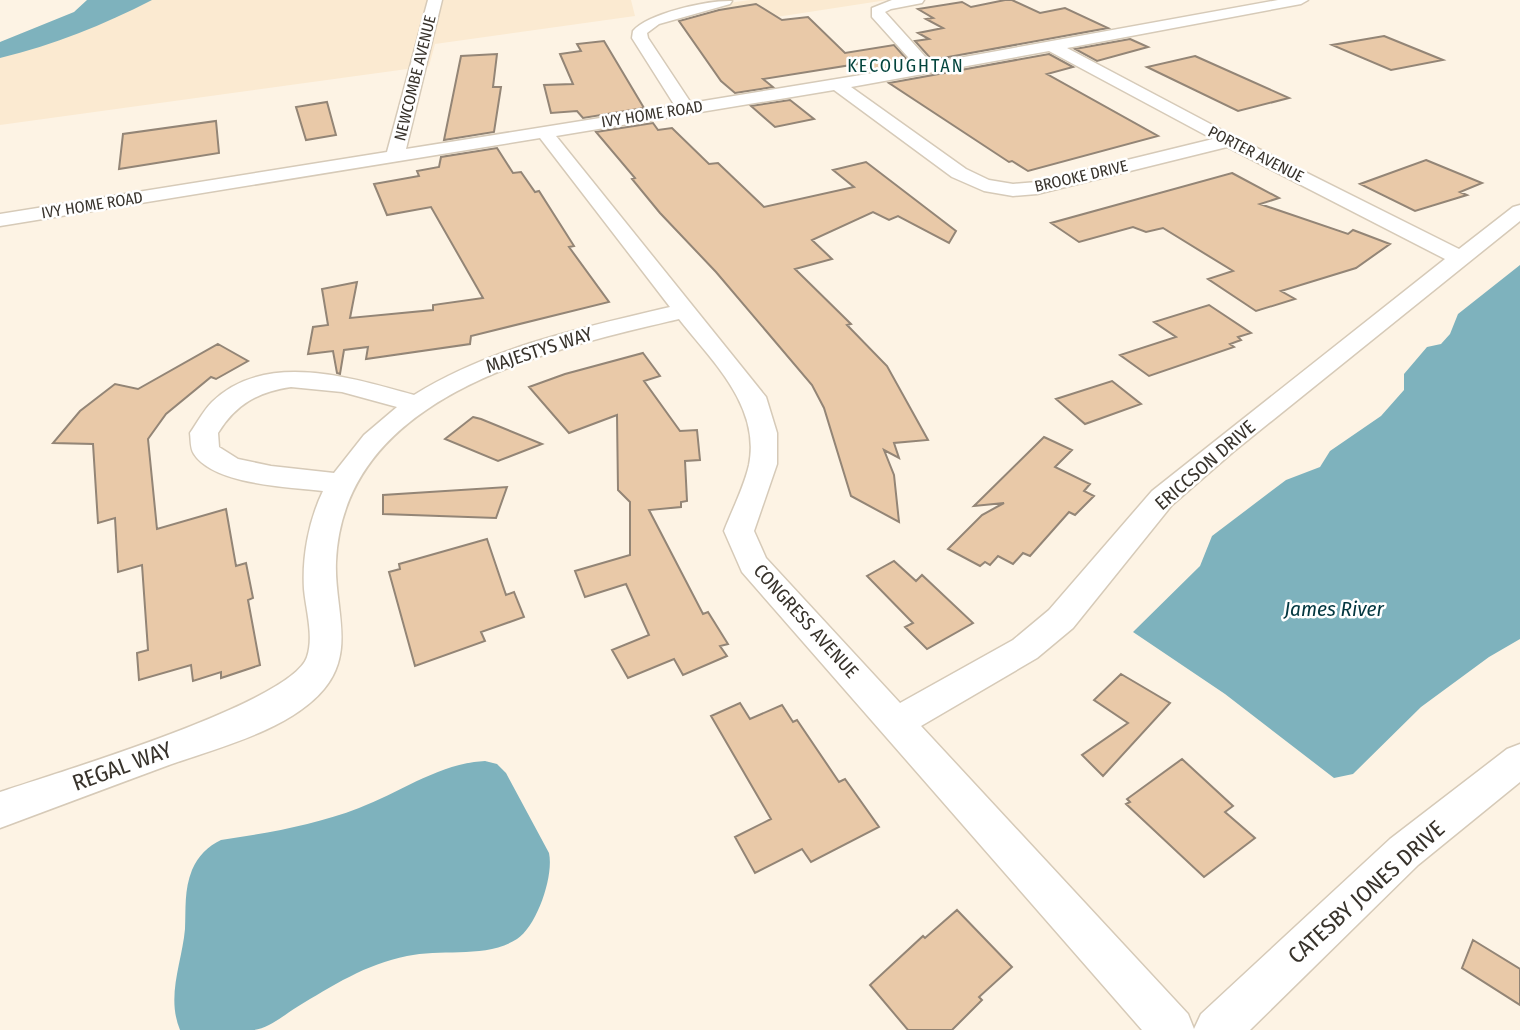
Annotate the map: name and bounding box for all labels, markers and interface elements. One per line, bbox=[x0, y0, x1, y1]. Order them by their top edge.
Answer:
street label: NEWCOMBE AVENUE bbox=[390, 13, 440, 143]
district label: KECOUGHTAN bbox=[847, 55, 965, 77]
street label: IVY HOME ROAD bbox=[600, 97, 704, 131]
street label: PORTER AVENUE bbox=[1205, 122, 1307, 186]
street label: BROOKE DRIVE bbox=[1033, 156, 1129, 196]
street label: IVY HOME ROAD bbox=[40, 188, 144, 222]
street label: MAJESTYS WAY bbox=[483, 322, 596, 378]
street label: ERICCSON DRIVE bbox=[1150, 415, 1260, 515]
street label: CONGRESS AVENUE bbox=[749, 559, 863, 683]
water label: James River bbox=[1283, 596, 1384, 622]
street label: REGAL WAY bbox=[69, 735, 176, 797]
street label: CATESBY JONES DRIVE bbox=[1282, 814, 1450, 970]

